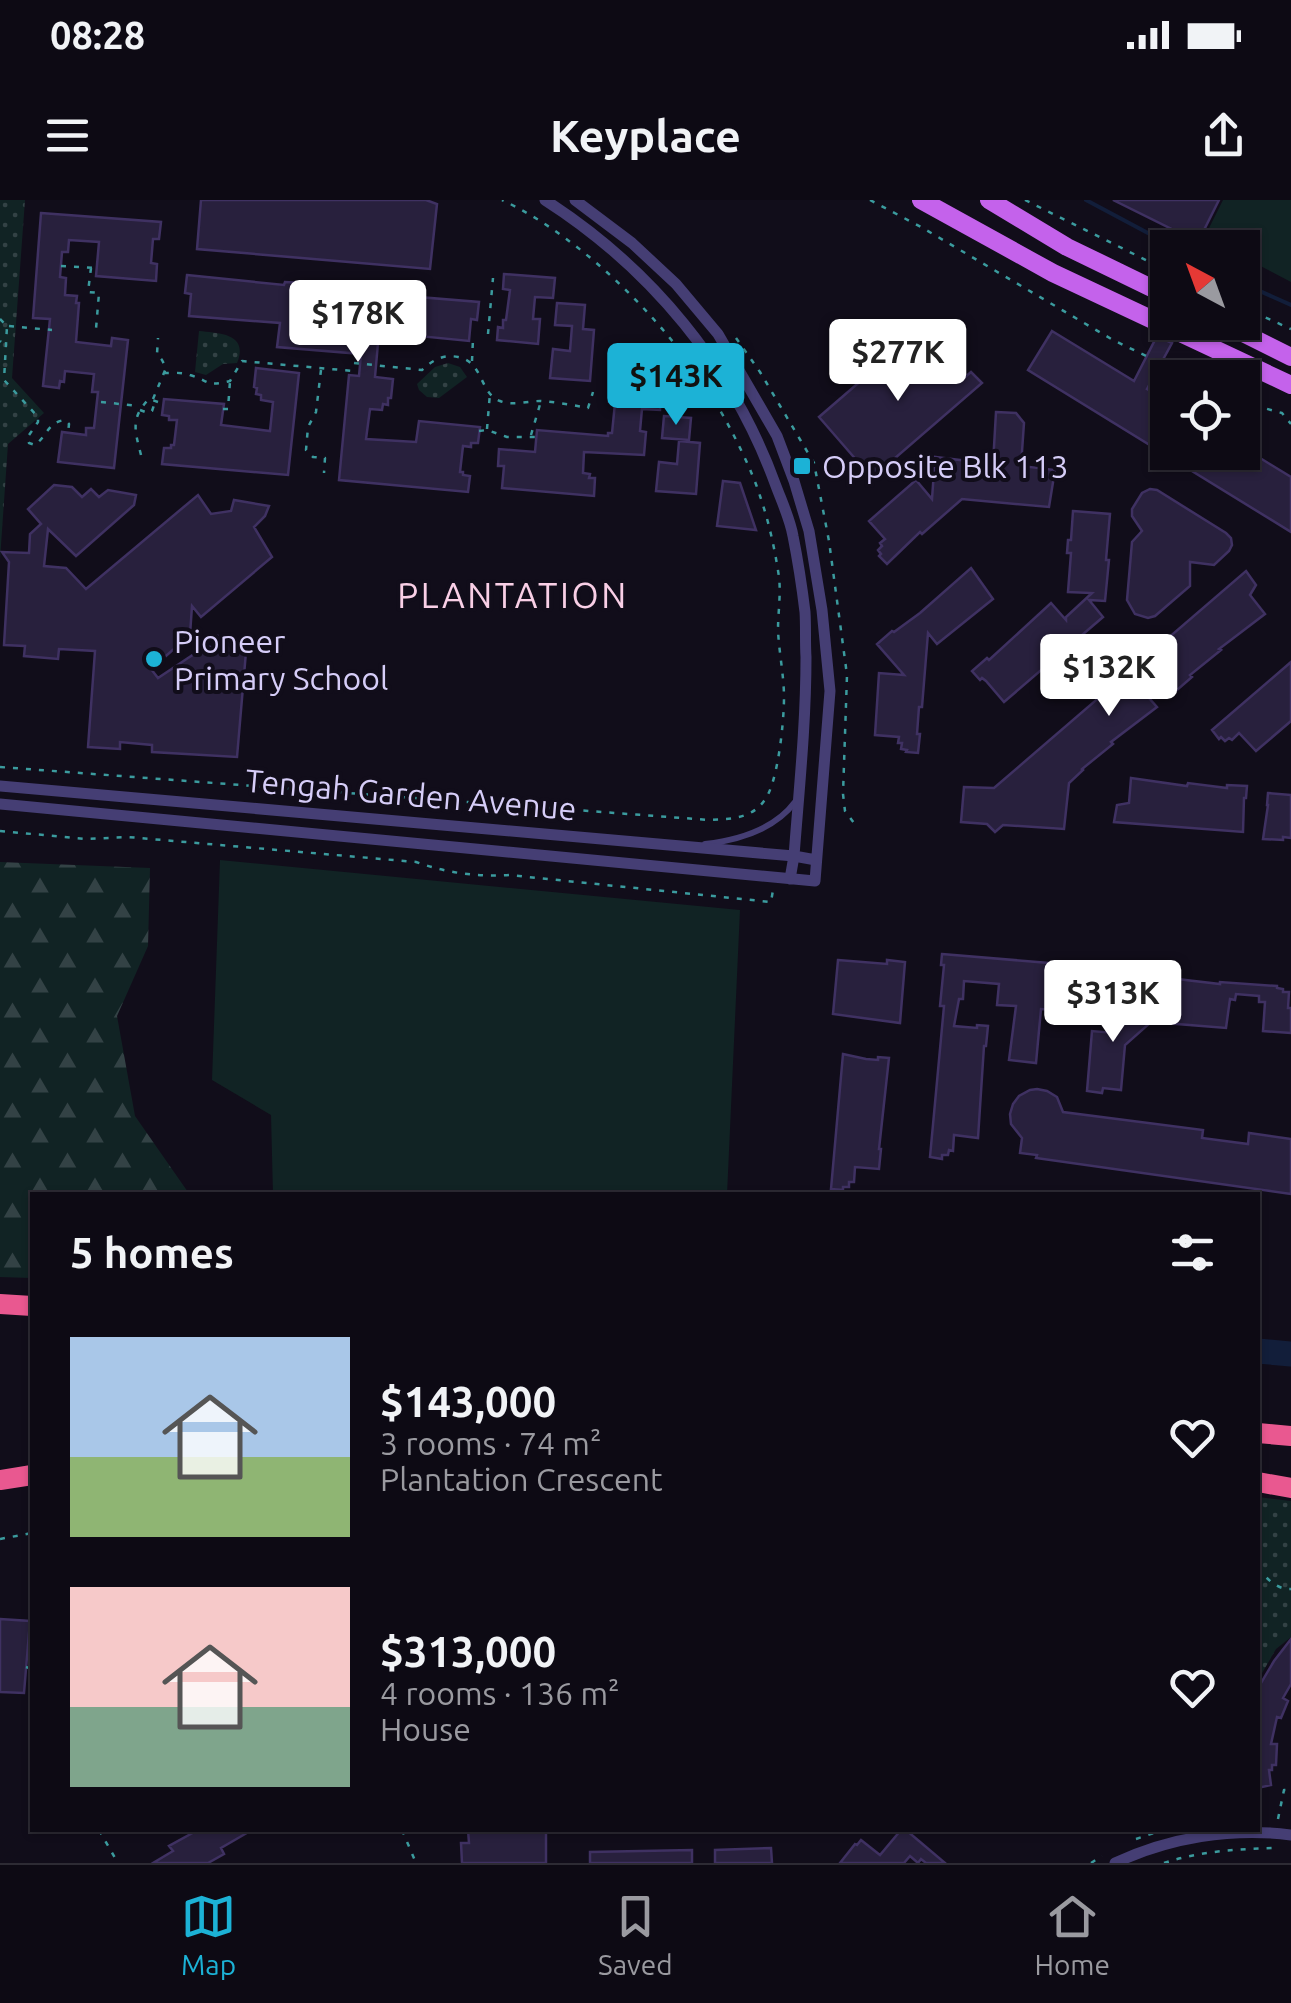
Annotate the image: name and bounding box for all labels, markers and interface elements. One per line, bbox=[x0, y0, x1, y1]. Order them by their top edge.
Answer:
text: 08:28 bbox=[50, 14, 145, 56]
icon: menu bbox=[40, 108, 95, 163]
icon: share bbox=[1196, 108, 1251, 163]
text: Keyplace bbox=[550, 110, 741, 161]
north arrow bbox=[1150, 230, 1260, 340]
map controls bbox=[1150, 230, 1260, 470]
pin: $178K bbox=[288, 280, 428, 365]
text: $178K bbox=[311, 294, 405, 330]
pin: $277K bbox=[828, 319, 968, 404]
text: $277K bbox=[851, 333, 945, 369]
pin: $143K bbox=[606, 343, 746, 428]
text: $143K bbox=[629, 357, 723, 393]
button: locate bbox=[1150, 360, 1260, 470]
place label: Opposite Blk 113 bbox=[822, 448, 1069, 484]
marker: Opposite Blk 113 bbox=[791, 455, 813, 477]
district label: PLANTATION bbox=[397, 575, 629, 615]
place label: Pioneer Primary School bbox=[174, 623, 388, 696]
pin: $132K bbox=[1039, 634, 1179, 719]
marker: Pioneer Primary School bbox=[143, 648, 165, 670]
text: $132K bbox=[1062, 648, 1156, 684]
street label: Tengah Garden Avenue bbox=[244, 762, 578, 826]
pin: $313K bbox=[1043, 960, 1183, 1045]
text: $313K bbox=[1066, 974, 1160, 1010]
icon: filters bbox=[1165, 1225, 1220, 1280]
text: 5 homes bbox=[70, 1229, 234, 1276]
icon: home bbox=[150, 1377, 270, 1497]
text: $143,000 bbox=[380, 1378, 556, 1425]
icon: heart bbox=[1165, 1410, 1220, 1465]
text: 3 rooms · 74 m² bbox=[380, 1425, 601, 1461]
text: Plantation Crescent bbox=[380, 1461, 663, 1497]
icon: home bbox=[150, 1627, 270, 1747]
text: $313,000 bbox=[380, 1628, 556, 1675]
icon: heart bbox=[1165, 1660, 1220, 1715]
text: 4 rooms · 136 m² bbox=[380, 1675, 620, 1711]
text: House bbox=[380, 1711, 471, 1747]
tab: Map bbox=[181, 1889, 236, 1980]
tab: Saved bbox=[598, 1889, 673, 1980]
tab: Home bbox=[1034, 1889, 1110, 1980]

